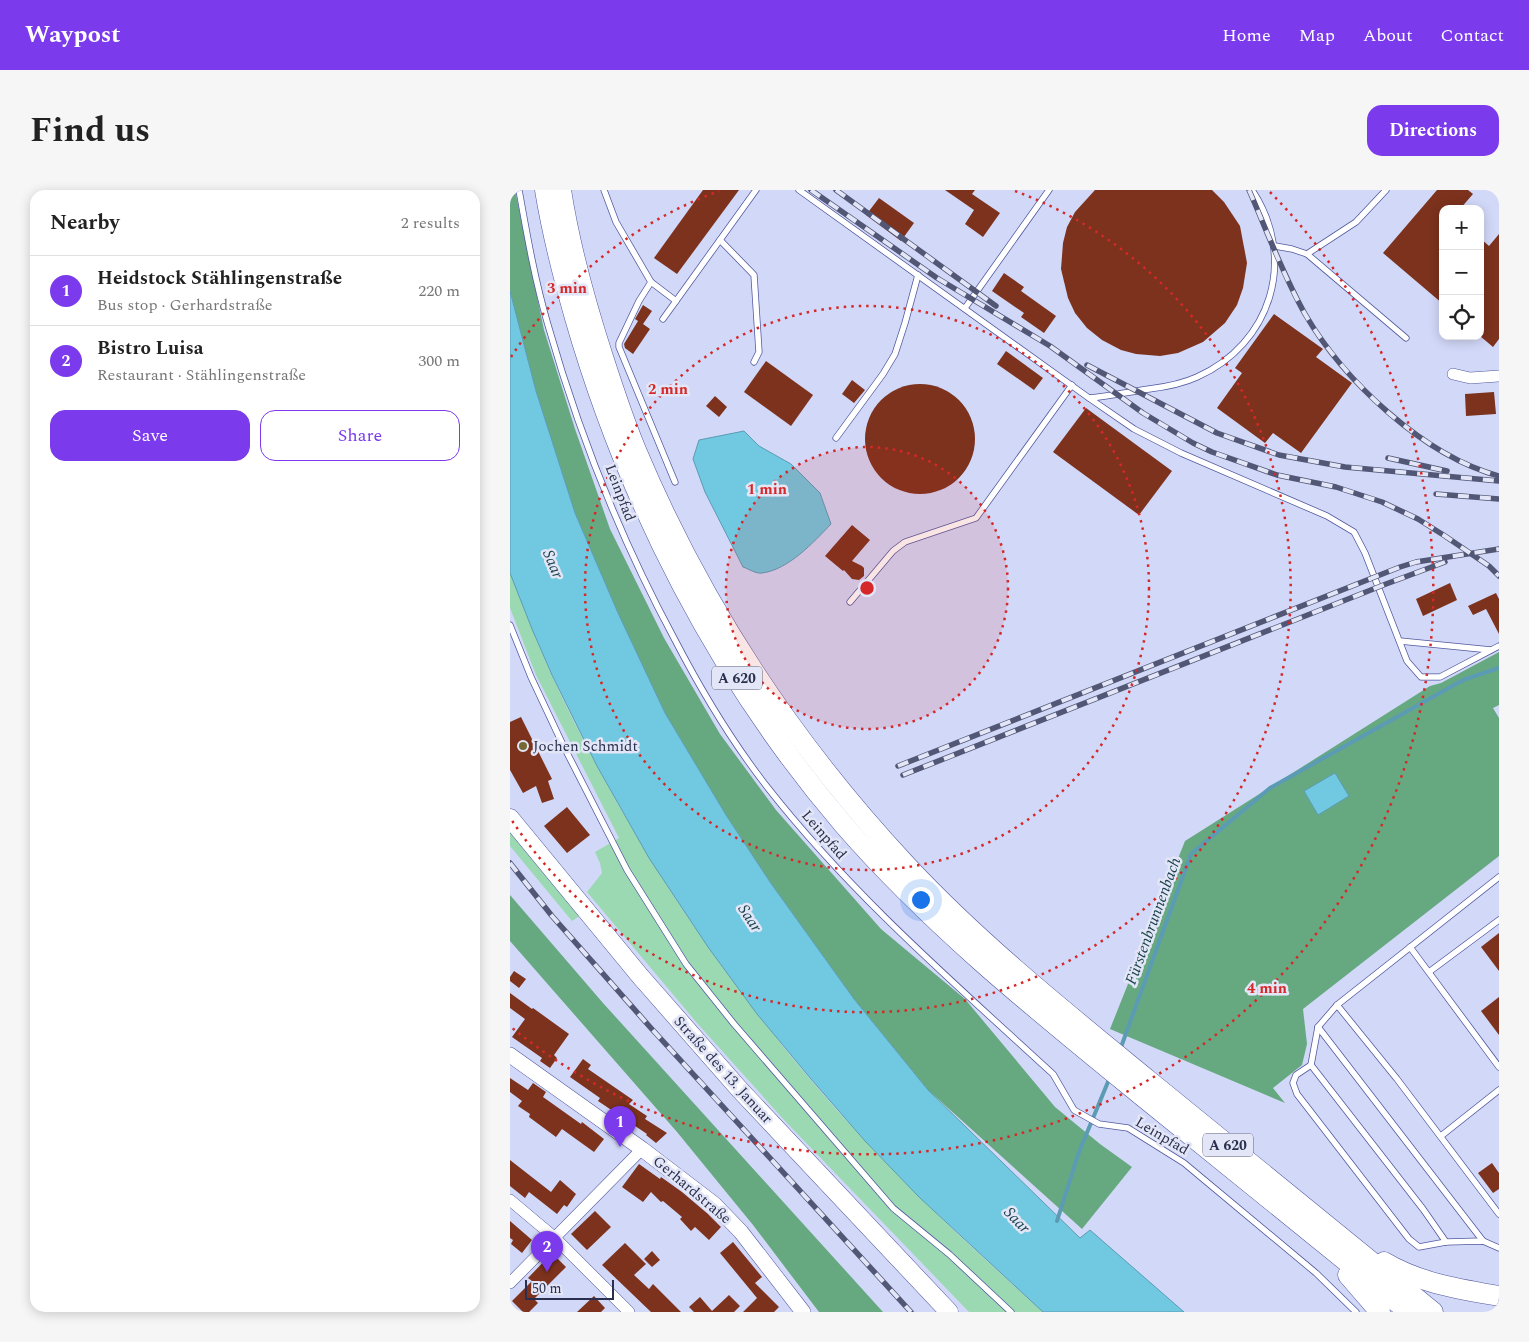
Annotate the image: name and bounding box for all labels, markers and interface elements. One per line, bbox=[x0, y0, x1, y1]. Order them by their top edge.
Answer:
text: Waypost bbox=[25, 17, 121, 53]
text: Home bbox=[1222, 22, 1271, 49]
text: Map bbox=[1299, 22, 1335, 49]
text: About bbox=[1363, 22, 1413, 49]
text: Contact bbox=[1441, 22, 1504, 49]
text: Find us bbox=[30, 104, 150, 157]
button: Directions bbox=[1367, 105, 1499, 156]
map controls bbox=[1439, 205, 1484, 340]
button: + bbox=[1439, 205, 1484, 250]
text: Nearby bbox=[50, 207, 120, 239]
text: 2 results bbox=[401, 211, 460, 235]
button: − bbox=[1439, 250, 1484, 295]
text: Heidstock Stählingenstraße bbox=[97, 264, 342, 293]
text: 3 min bbox=[547, 277, 587, 300]
text: 1 bbox=[62, 279, 70, 303]
text: 220 m bbox=[418, 279, 460, 303]
text: Bus stop · Gerhardstraße bbox=[97, 293, 273, 317]
button: locate bbox=[1439, 295, 1484, 340]
text: Bistro Luisa bbox=[97, 334, 204, 363]
text: 2 bbox=[62, 349, 70, 373]
text: 300 m bbox=[418, 349, 460, 373]
text: Restaurant · Stählingenstraße bbox=[97, 363, 306, 387]
text: 2 min bbox=[648, 378, 688, 401]
button: Save bbox=[50, 410, 250, 461]
button: Share bbox=[260, 410, 460, 461]
street label: Leinpfad bbox=[599, 461, 641, 525]
text: 1 min bbox=[747, 478, 787, 501]
water label: Saar bbox=[536, 546, 570, 583]
centre of rings bbox=[858, 579, 876, 597]
road number: A 620 bbox=[712, 666, 762, 689]
place label: Jochen Schmidt bbox=[533, 735, 638, 758]
marker: Jochen Schmidt bbox=[517, 740, 529, 752]
street label: Leinpfad bbox=[796, 805, 852, 865]
water label: Fürstenbrunnenbach bbox=[1119, 854, 1187, 988]
your location bbox=[908, 887, 934, 913]
water label: Saar bbox=[732, 899, 768, 937]
text: 4 min bbox=[1247, 977, 1287, 1000]
street label: Straße des 13. Januar bbox=[668, 1011, 778, 1129]
pin: 1 bbox=[604, 1106, 636, 1147]
street label: Leinpfad bbox=[1131, 1111, 1193, 1161]
road number: A 620 bbox=[1203, 1134, 1253, 1156]
street label: Gerhardstraße bbox=[648, 1150, 736, 1230]
water label: Saar bbox=[998, 1201, 1036, 1239]
pin: 2 bbox=[531, 1231, 563, 1272]
scale bar bbox=[525, 1277, 614, 1300]
text: 50 m bbox=[532, 1278, 562, 1299]

